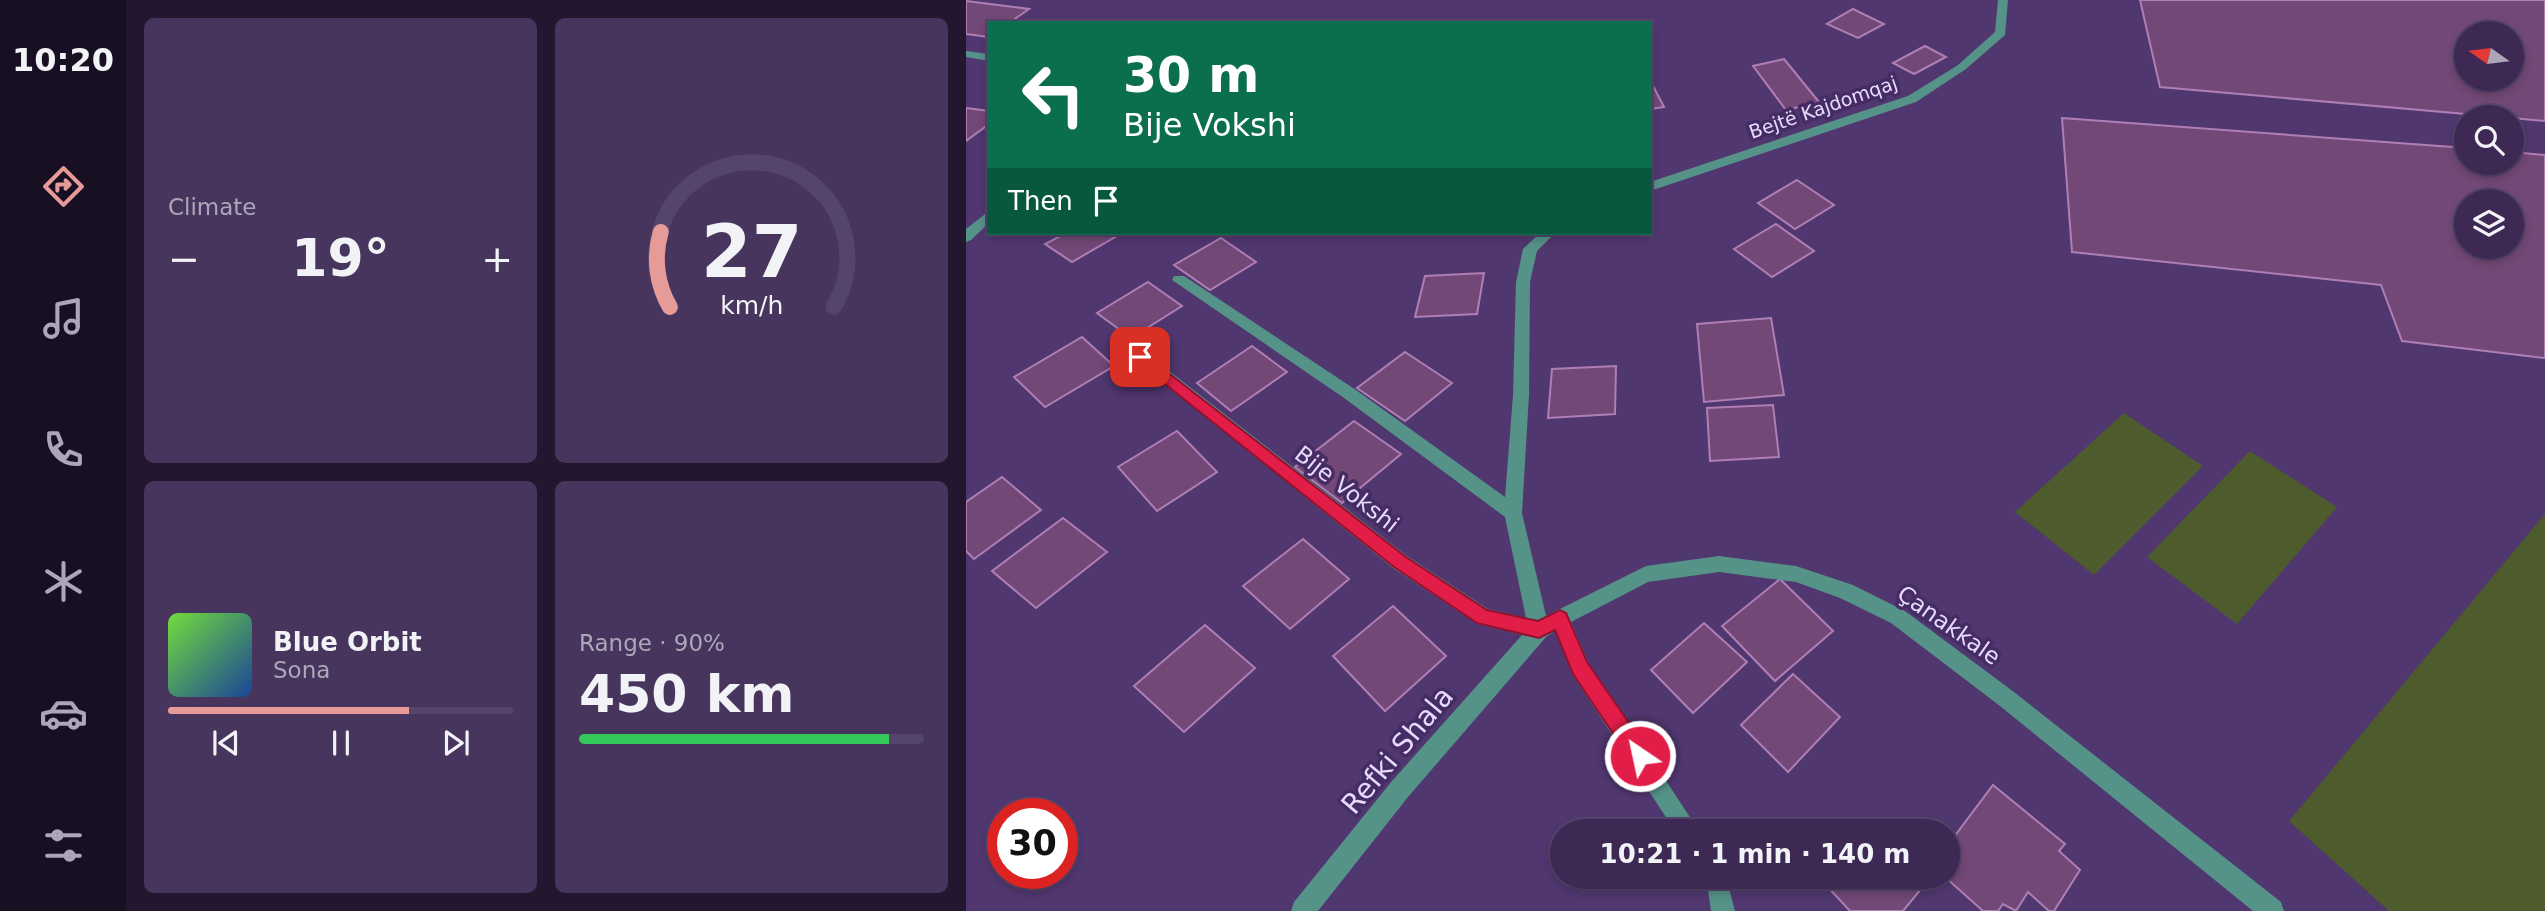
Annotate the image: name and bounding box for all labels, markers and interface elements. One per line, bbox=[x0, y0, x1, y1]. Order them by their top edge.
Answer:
north arrow bbox=[2454, 21, 2524, 91]
map controls bbox=[2454, 21, 2524, 259]
text: 10:20 bbox=[12, 41, 114, 79]
text: 30 m bbox=[1123, 47, 1259, 104]
icon: left bbox=[1008, 49, 1099, 140]
street label: Bejtë Kajdomqaj bbox=[1746, 71, 1900, 143]
button: search bbox=[2454, 105, 2524, 175]
text: Bije Vokshi bbox=[1123, 106, 1296, 144]
icon: directions bbox=[39, 162, 88, 211]
icon: arrive bbox=[1087, 182, 1125, 220]
text: Then bbox=[1008, 186, 1073, 216]
button: layers bbox=[2454, 189, 2524, 259]
text: Climate bbox=[168, 194, 257, 220]
text: 27 bbox=[701, 209, 802, 294]
text: 19° bbox=[291, 228, 390, 288]
text: − bbox=[168, 237, 200, 281]
text: + bbox=[481, 237, 513, 281]
text: km/h bbox=[720, 290, 783, 319]
icon: music bbox=[39, 294, 88, 343]
pin bbox=[1110, 327, 1170, 387]
icon: arrive bbox=[1121, 338, 1159, 376]
icon: phone bbox=[39, 425, 88, 474]
street label: Bije Vokshi bbox=[1290, 440, 1404, 538]
icon: climate bbox=[39, 557, 88, 606]
street label: Çanakkale bbox=[1893, 580, 2005, 670]
text: Blue Orbit bbox=[273, 627, 422, 657]
text: Range · 90% bbox=[579, 630, 725, 656]
text: Sona bbox=[273, 657, 330, 683]
text: 450 km bbox=[579, 664, 794, 724]
street label: Refki Shala bbox=[1335, 680, 1460, 821]
icon: car bbox=[39, 689, 88, 738]
position arrow bbox=[1603, 719, 1677, 793]
icon: previous bbox=[207, 724, 245, 762]
icon: pause bbox=[322, 724, 360, 762]
icon: next bbox=[437, 724, 475, 762]
speed limit sign: 30 bbox=[987, 798, 1078, 889]
icon: filters bbox=[39, 821, 88, 870]
text: 10:21 · 1 min · 140 m bbox=[1600, 839, 1910, 869]

